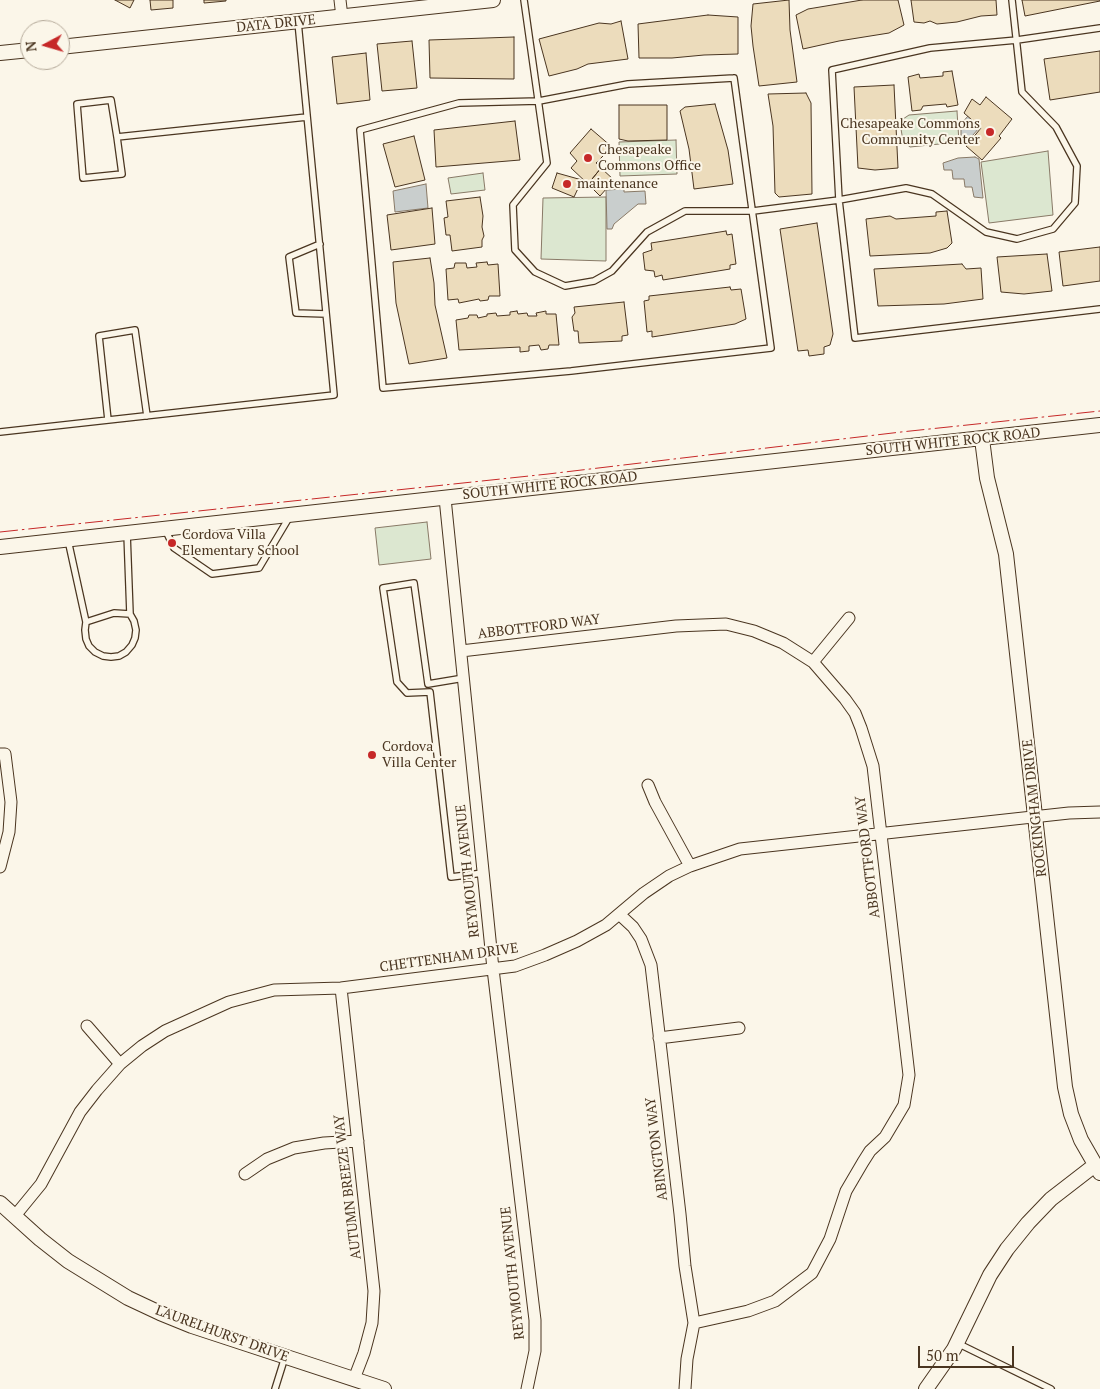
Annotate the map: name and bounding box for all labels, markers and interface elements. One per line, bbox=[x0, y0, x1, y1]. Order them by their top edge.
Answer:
street label: DATA DRIVE bbox=[236, 11, 316, 37]
north arrow bbox=[20, 20, 70, 70]
text: N bbox=[21, 40, 41, 53]
place label: Chesapeake Commons Community Center bbox=[840, 116, 980, 148]
marker: Chesapeake Commons Community Center bbox=[984, 126, 996, 138]
place label: Chesapeake Commons Office bbox=[598, 142, 701, 174]
marker: Chesapeake Commons Office bbox=[582, 152, 594, 164]
place label: maintenance bbox=[577, 176, 658, 192]
marker: maintenance bbox=[561, 178, 573, 190]
street label: SOUTH WHITE ROCK ROAD bbox=[865, 424, 1041, 460]
street label: SOUTH WHITE ROCK ROAD bbox=[462, 468, 638, 504]
place label: Cordova Villa Elementary School bbox=[182, 527, 299, 560]
marker: Cordova Villa Elementary School bbox=[166, 537, 178, 549]
street label: ABBOTTFORD WAY bbox=[477, 611, 601, 643]
street label: ROCKINGHAM DRIVE bbox=[1019, 738, 1051, 878]
place label: Cordova Villa Center bbox=[382, 739, 456, 772]
marker: Cordova Villa Center bbox=[366, 749, 378, 761]
street label: ABBOTTFORD WAY bbox=[852, 795, 884, 919]
street label: REYMOUTH AVENUE bbox=[453, 804, 483, 938]
street label: CHETTENHAM DRIVE bbox=[379, 940, 519, 976]
street label: ABINGTON WAY bbox=[642, 1096, 672, 1202]
street label: AUTUMN BREEZE WAY bbox=[331, 1114, 365, 1260]
street label: REYMOUTH AVENUE bbox=[498, 1206, 528, 1340]
street label: LAURELHURST DRIVE bbox=[153, 1302, 291, 1366]
scale bar bbox=[920, 1336, 1016, 1368]
text: 50 m bbox=[926, 1345, 959, 1365]

